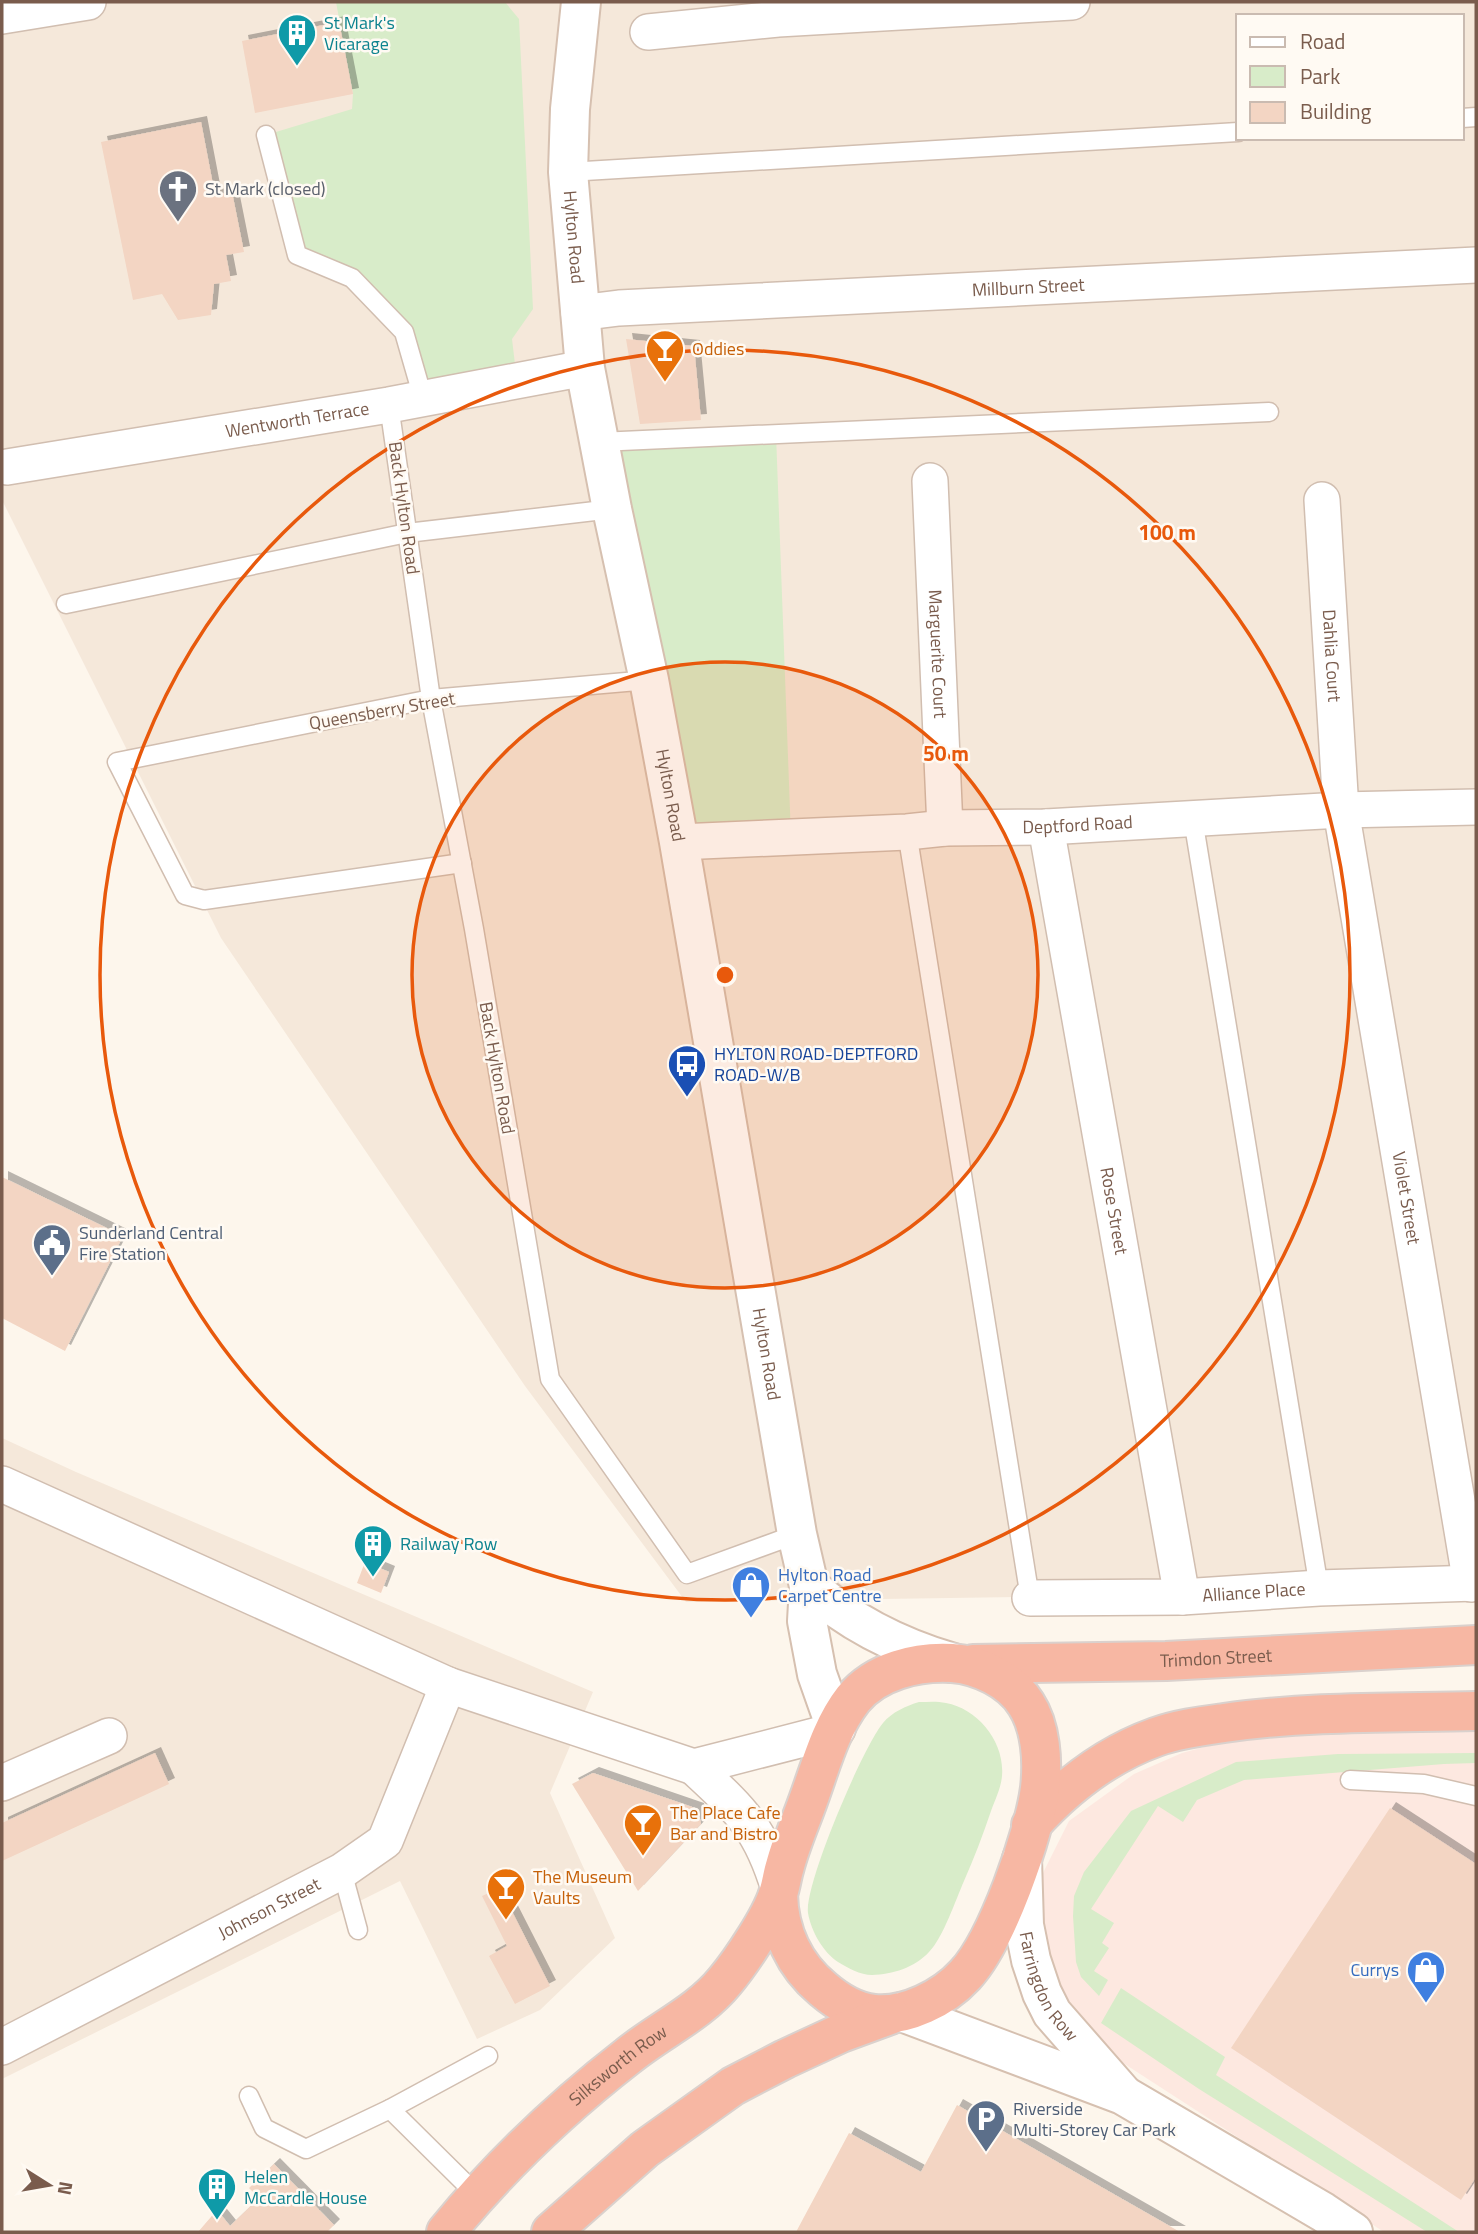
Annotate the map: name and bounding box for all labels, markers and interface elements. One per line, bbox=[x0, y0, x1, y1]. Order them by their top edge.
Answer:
place label: St Mark's Vicarage bbox=[324, 9, 395, 57]
building icon: St Mark's Vicarage bbox=[276, 12, 318, 67]
legend bbox=[1236, 14, 1464, 140]
text: Road bbox=[1300, 25, 1345, 57]
text: Park bbox=[1300, 60, 1340, 92]
text: Building bbox=[1300, 95, 1372, 127]
church icon: St Mark (closed) bbox=[157, 168, 199, 223]
place label: St Mark (closed) bbox=[205, 175, 326, 202]
street label: Hylton Road bbox=[557, 189, 592, 285]
street label: Millburn Street bbox=[971, 271, 1086, 303]
bar icon: Oddies bbox=[644, 328, 686, 383]
place label: Oddies bbox=[692, 335, 744, 362]
street label: Wentworth Terrace bbox=[223, 394, 371, 444]
street label: Back Hylton Road bbox=[382, 440, 427, 576]
text: 100 m bbox=[1138, 516, 1196, 548]
street label: Marguerite Court bbox=[922, 589, 954, 720]
street label: Dahlia Court bbox=[1316, 609, 1348, 703]
street label: Queensberry Street bbox=[307, 684, 458, 737]
text: 50 m bbox=[923, 737, 969, 769]
street label: Hylton Road bbox=[649, 747, 693, 844]
street label: Deptford Road bbox=[1022, 808, 1133, 840]
centre of rings bbox=[713, 963, 737, 987]
street label: Back Hylton Road bbox=[473, 1000, 522, 1136]
place label: HYLTON ROAD-DEPTFORD ROAD-W/B bbox=[714, 1040, 918, 1088]
bus stop icon: HYLTON ROAD-DEPTFORD ROAD-W/B bbox=[666, 1043, 708, 1098]
street label: Violet Street bbox=[1386, 1149, 1428, 1247]
street label: Rose Street bbox=[1093, 1165, 1135, 1257]
place label: Sunderland Central Fire Station bbox=[79, 1219, 223, 1267]
public building icon: Sunderland Central Fire Station bbox=[31, 1222, 73, 1277]
street label: Hylton Road bbox=[746, 1306, 788, 1402]
building icon: Railway Row bbox=[352, 1523, 394, 1578]
place label: Railway Row bbox=[400, 1530, 498, 1557]
place label: Hylton Road Carpet Centre bbox=[778, 1561, 882, 1609]
shop icon: Hylton Road Carpet Centre bbox=[730, 1564, 772, 1619]
street label: Alliance Place bbox=[1201, 1575, 1306, 1609]
street label: Trimdon Street bbox=[1160, 1642, 1273, 1674]
place label: The Place Cafe Bar and Bistro bbox=[670, 1799, 781, 1847]
bar icon: The Place Cafe Bar and Bistro bbox=[622, 1802, 664, 1857]
place label: The Museum Vaults bbox=[533, 1863, 632, 1911]
bar icon: The Museum Vaults bbox=[485, 1866, 527, 1921]
street label: Johnson Street bbox=[213, 1870, 326, 1946]
street label: Farringdon Row bbox=[1013, 1929, 1085, 2047]
shop icon: Currys bbox=[1405, 1949, 1447, 2004]
place label: Currys bbox=[1350, 1956, 1399, 1983]
street label: Silksworth Row bbox=[563, 2018, 673, 2112]
place label: Riverside Multi-Storey Car Park bbox=[1013, 2095, 1176, 2143]
parking icon: Riverside Multi-Storey Car Park bbox=[965, 2098, 1007, 2153]
north arrow bbox=[14, 2150, 84, 2220]
place label: Helen McCardle House bbox=[244, 2163, 367, 2211]
building icon: Helen McCardle House bbox=[196, 2166, 238, 2221]
text: N bbox=[51, 2179, 82, 2198]

